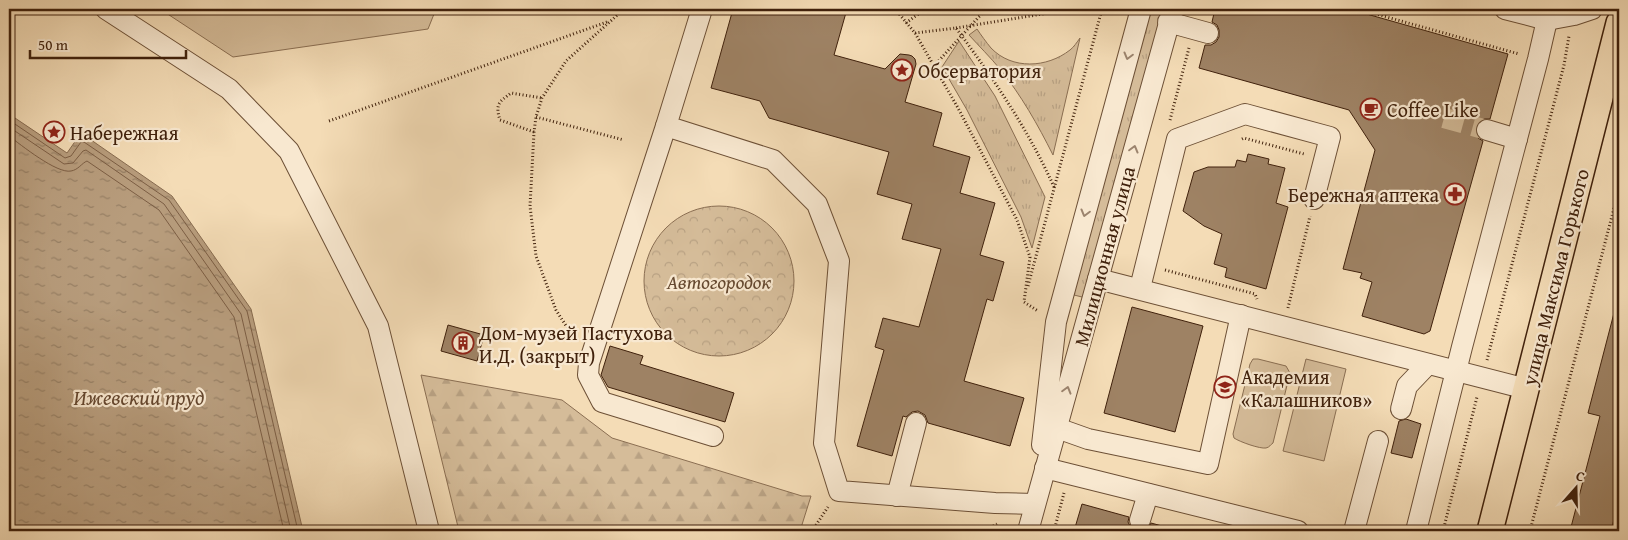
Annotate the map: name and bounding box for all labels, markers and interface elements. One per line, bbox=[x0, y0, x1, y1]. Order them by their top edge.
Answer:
scale bar bbox=[30, 28, 186, 60]
text: 50 m bbox=[38, 34, 69, 55]
one-way arrow bbox=[1124, 51, 1134, 59]
place label: Обсерватория bbox=[918, 56, 1041, 85]
place icon: Обсерватория bbox=[890, 58, 914, 82]
place label: Coffee Like bbox=[1387, 95, 1479, 124]
cafe icon: Coffee Like bbox=[1359, 97, 1383, 121]
place label: Набережная bbox=[70, 118, 179, 147]
place icon: Набережная bbox=[42, 120, 66, 144]
one-way arrow bbox=[1128, 144, 1139, 153]
street label: Милиционная улица bbox=[1066, 162, 1142, 349]
street label: улица Максима Горького bbox=[1514, 166, 1596, 389]
place label: Бережная аптека bbox=[1288, 180, 1439, 209]
pharmacy icon: Бережная аптека bbox=[1443, 182, 1467, 206]
one-way arrow bbox=[1081, 208, 1091, 216]
park label: Автогородок bbox=[666, 267, 771, 296]
place label: Дом-музей Пастухова И.Д. (закрыт) bbox=[478, 318, 673, 370]
building icon: Дом-музей Пастухова И.Д. (закрыт) bbox=[451, 331, 475, 355]
place label: Академия «Калашников» bbox=[1241, 362, 1372, 414]
school or university icon: Академия «Калашников» bbox=[1213, 375, 1237, 399]
water label: Ижевский пруд bbox=[74, 382, 204, 413]
one-way arrow bbox=[1062, 386, 1072, 394]
north arrow bbox=[1550, 462, 1600, 512]
text: С bbox=[1573, 465, 1588, 487]

